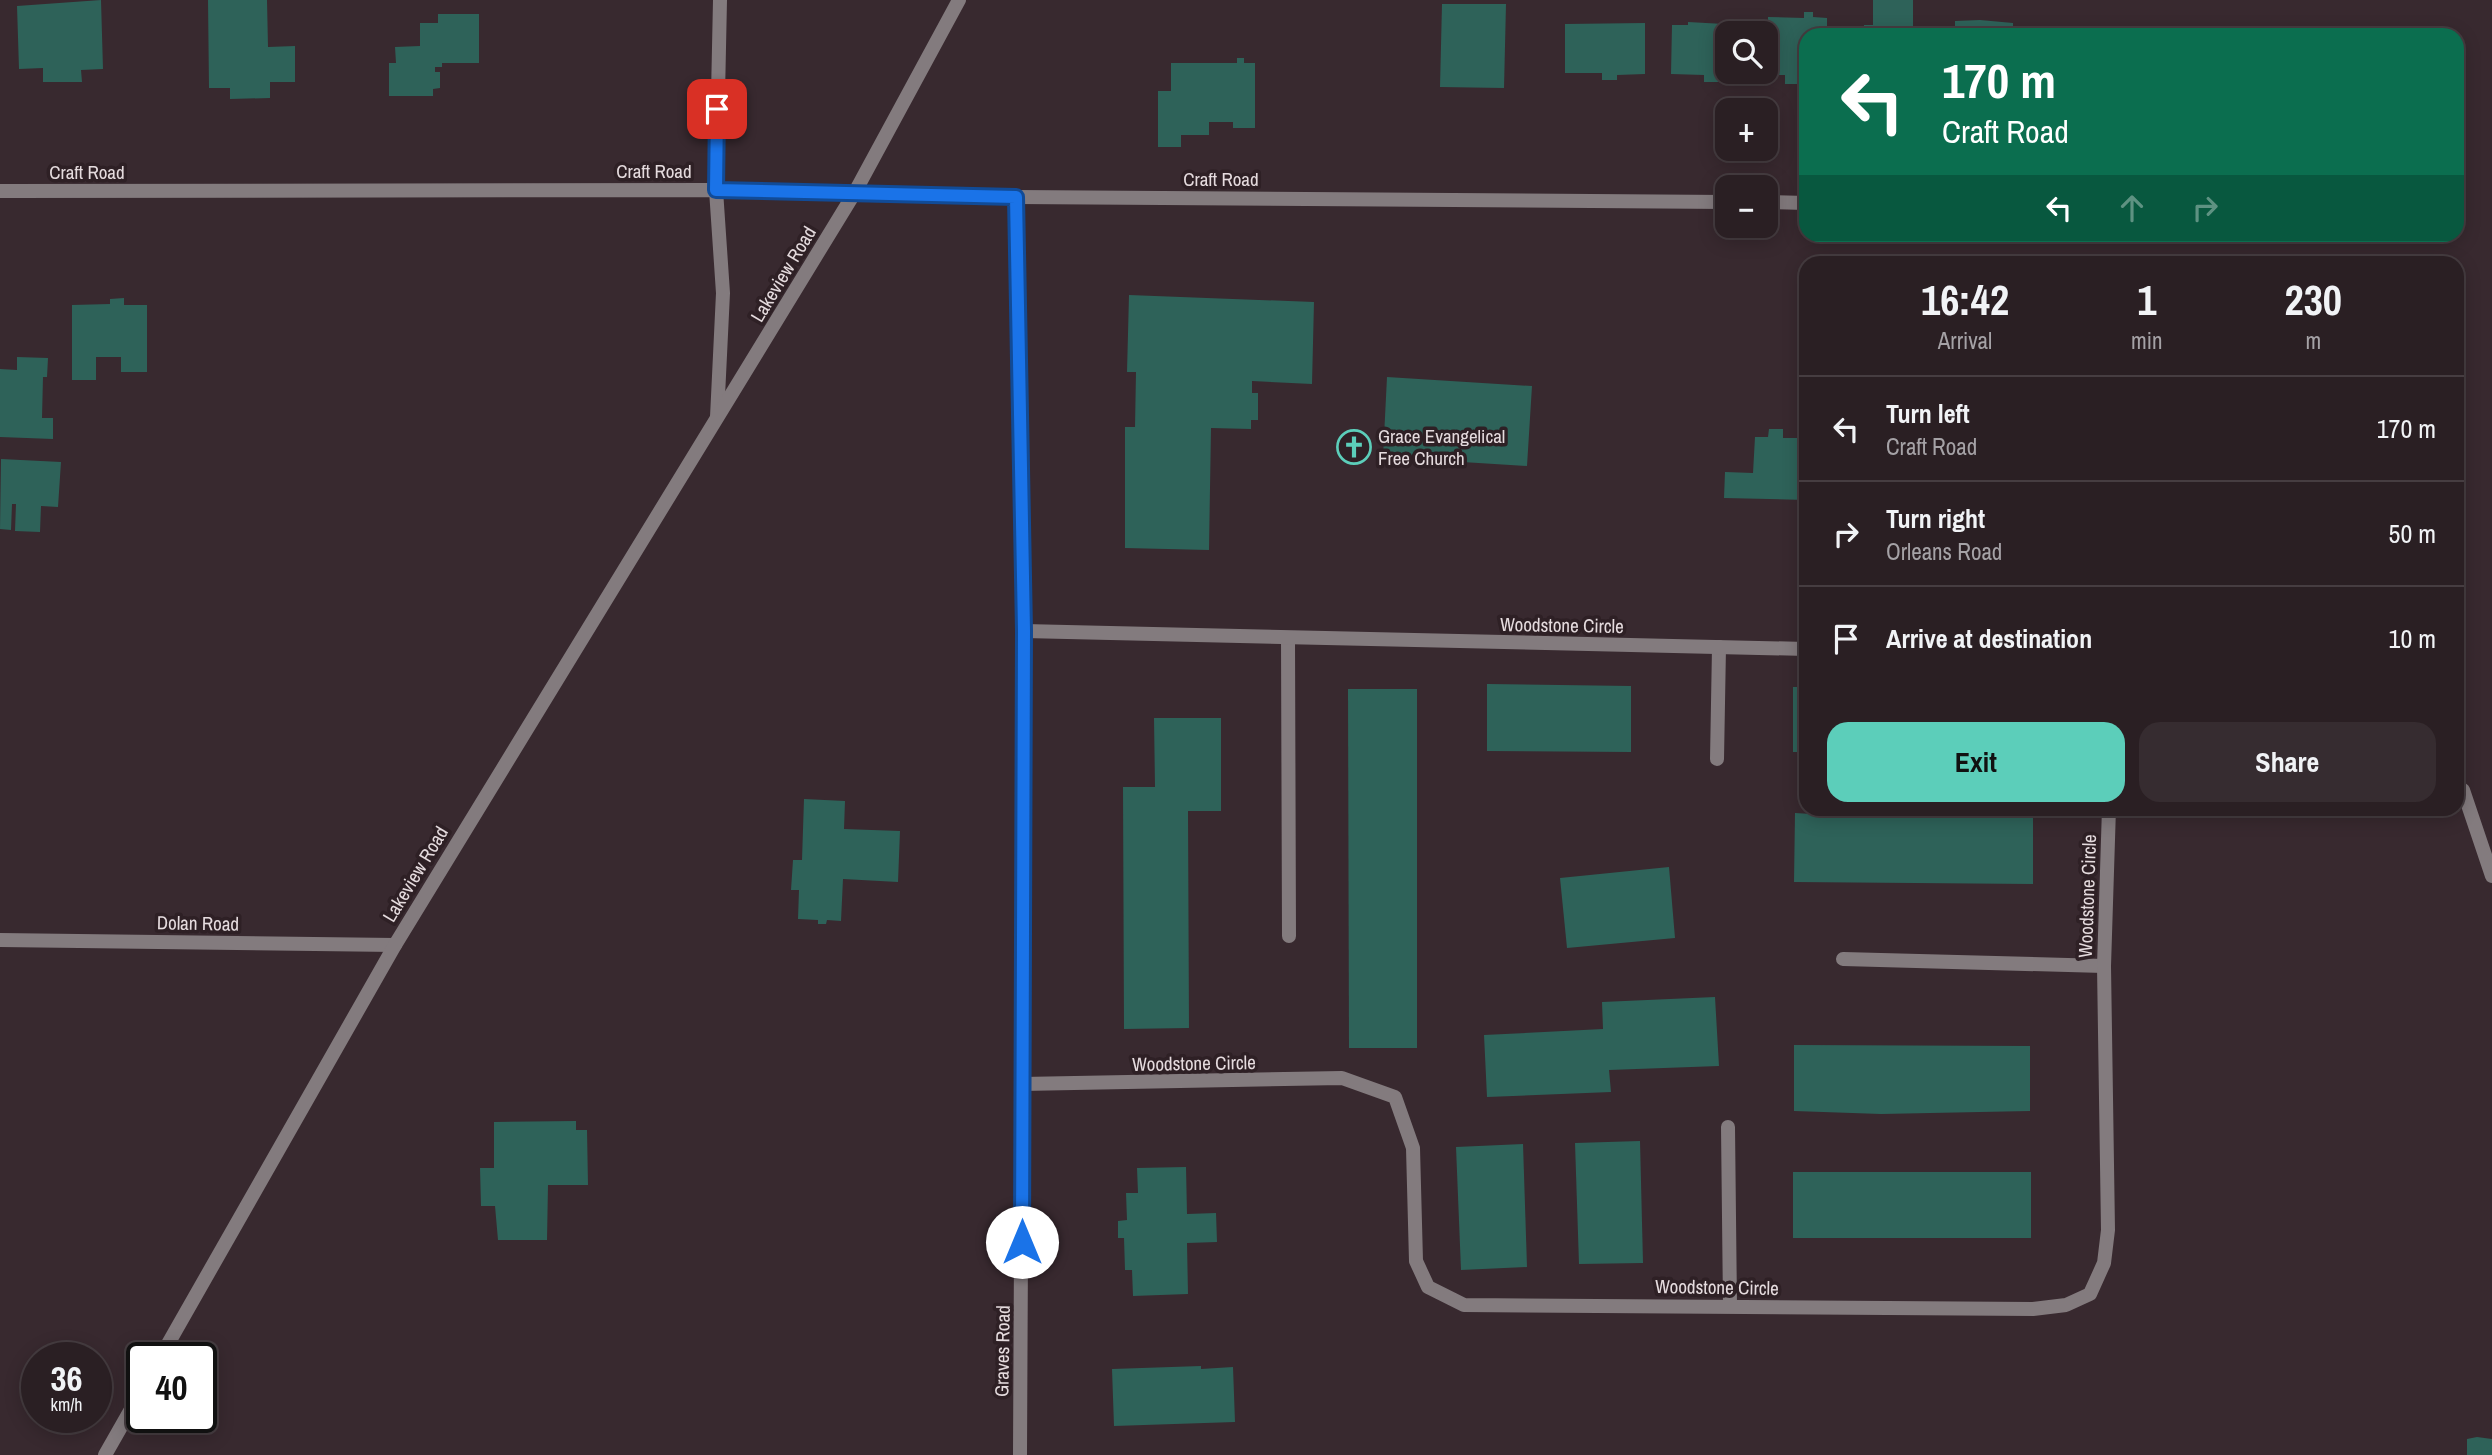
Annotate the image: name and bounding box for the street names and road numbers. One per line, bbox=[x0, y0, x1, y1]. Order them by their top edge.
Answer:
street label: Craft Road bbox=[616, 158, 692, 184]
street label: Craft Road bbox=[49, 159, 125, 185]
street label: Craft Road bbox=[1183, 166, 1259, 192]
street label: Lakeview Road bbox=[744, 221, 822, 327]
street label: Woodstone Circle bbox=[1500, 611, 1624, 639]
street label: Lakeview Road bbox=[376, 821, 454, 927]
street label: Woodstone Circle bbox=[2072, 834, 2102, 958]
street label: Dolan Road bbox=[157, 909, 239, 937]
street label: Woodstone Circle bbox=[1132, 1049, 1256, 1077]
street label: Woodstone Circle bbox=[1655, 1273, 1779, 1301]
street label: Graves Road bbox=[988, 1305, 1016, 1397]

